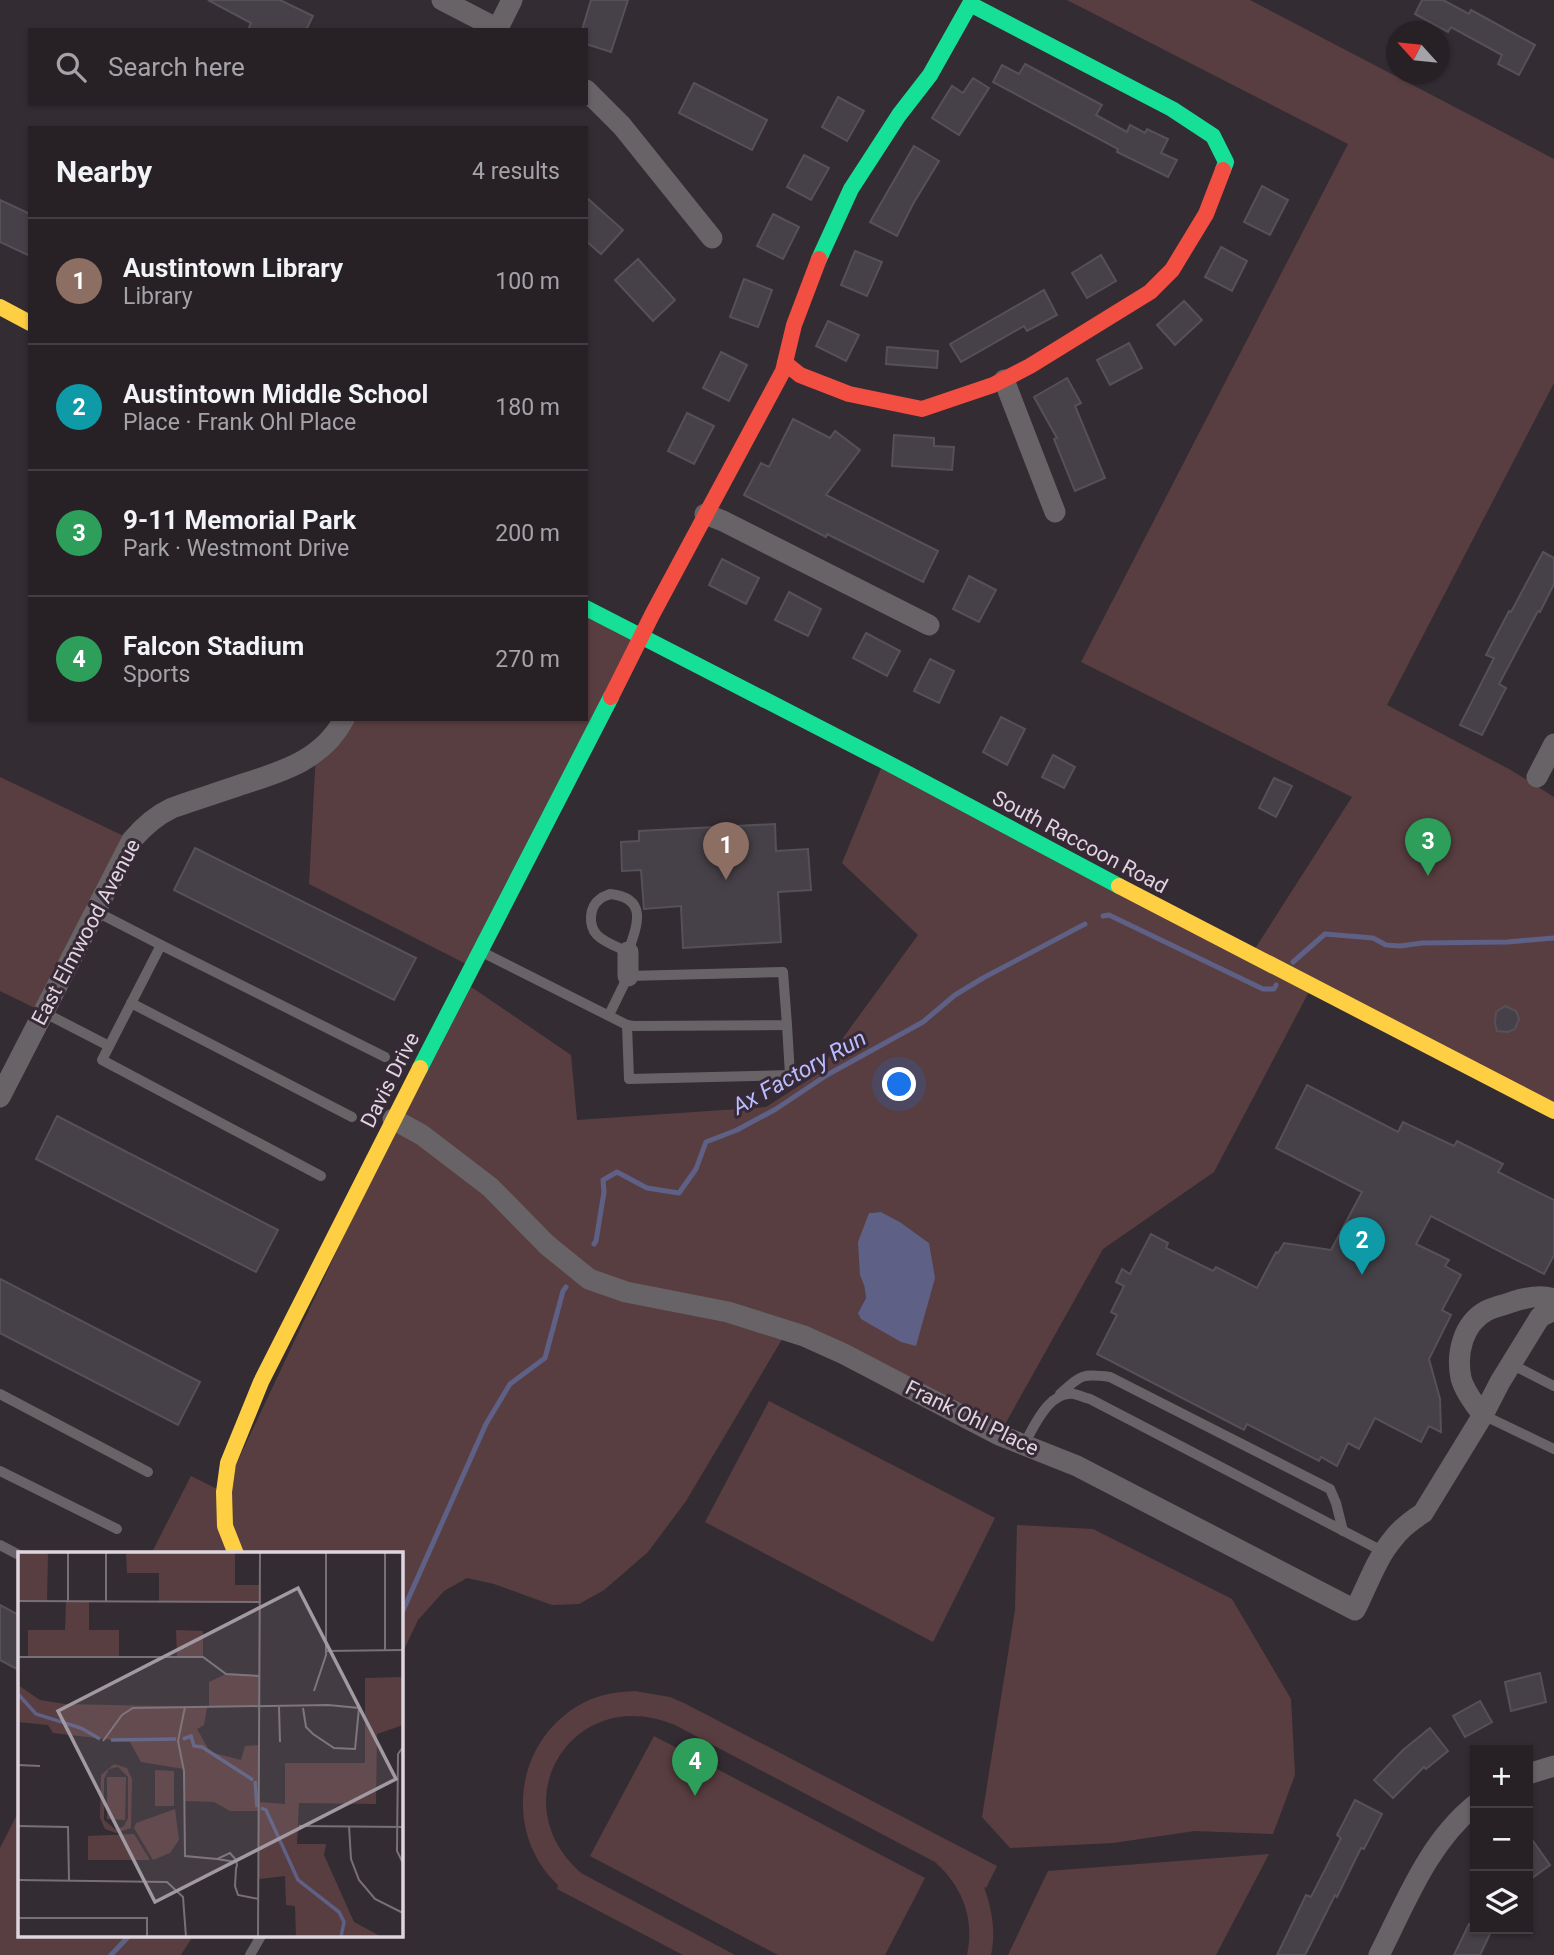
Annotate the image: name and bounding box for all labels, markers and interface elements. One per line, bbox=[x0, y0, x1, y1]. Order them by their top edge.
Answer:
north arrow bbox=[1386, 21, 1449, 84]
search box bbox=[28, 28, 588, 105]
icon: search bbox=[52, 48, 90, 86]
text: Search here bbox=[108, 52, 245, 82]
text: Nearby bbox=[56, 154, 152, 189]
text: 4 results bbox=[472, 158, 560, 185]
text: Austintown Library bbox=[123, 253, 343, 283]
text: 1 bbox=[72, 268, 86, 295]
text: 100 m bbox=[495, 268, 560, 295]
text: Library bbox=[123, 283, 193, 310]
text: Austintown Middle School bbox=[123, 379, 428, 409]
text: 2 bbox=[72, 394, 86, 421]
text: 180 m bbox=[495, 394, 560, 421]
text: Place · Frank Ohl Place bbox=[123, 409, 356, 436]
text: 9-11 Memorial Park bbox=[123, 505, 356, 535]
text: 3 bbox=[72, 520, 86, 547]
text: 200 m bbox=[495, 520, 560, 547]
text: Park · Westmont Drive bbox=[123, 535, 349, 562]
text: Falcon Stadium bbox=[123, 631, 304, 661]
text: 4 bbox=[72, 646, 86, 673]
text: 270 m bbox=[495, 646, 560, 673]
text: Sports bbox=[123, 661, 190, 688]
street label: South Raccoon Road bbox=[988, 786, 1172, 898]
pin: 3 bbox=[1405, 818, 1451, 876]
pin: 1 bbox=[703, 822, 749, 880]
street label: East Elmwood Avenue bbox=[27, 835, 145, 1029]
water label: Ax Factory Run bbox=[727, 1024, 871, 1121]
street label: Davis Drive bbox=[356, 1028, 424, 1132]
your location bbox=[882, 1067, 916, 1101]
pin: 2 bbox=[1339, 1217, 1385, 1275]
street label: Frank Ohl Place bbox=[902, 1375, 1042, 1461]
inset map bbox=[18, 1552, 402, 1938]
pin: 4 bbox=[672, 1738, 718, 1796]
map controls bbox=[1470, 1745, 1533, 1934]
button: + bbox=[1470, 1745, 1533, 1808]
button: − bbox=[1470, 1808, 1533, 1871]
button: layers bbox=[1470, 1871, 1533, 1934]

